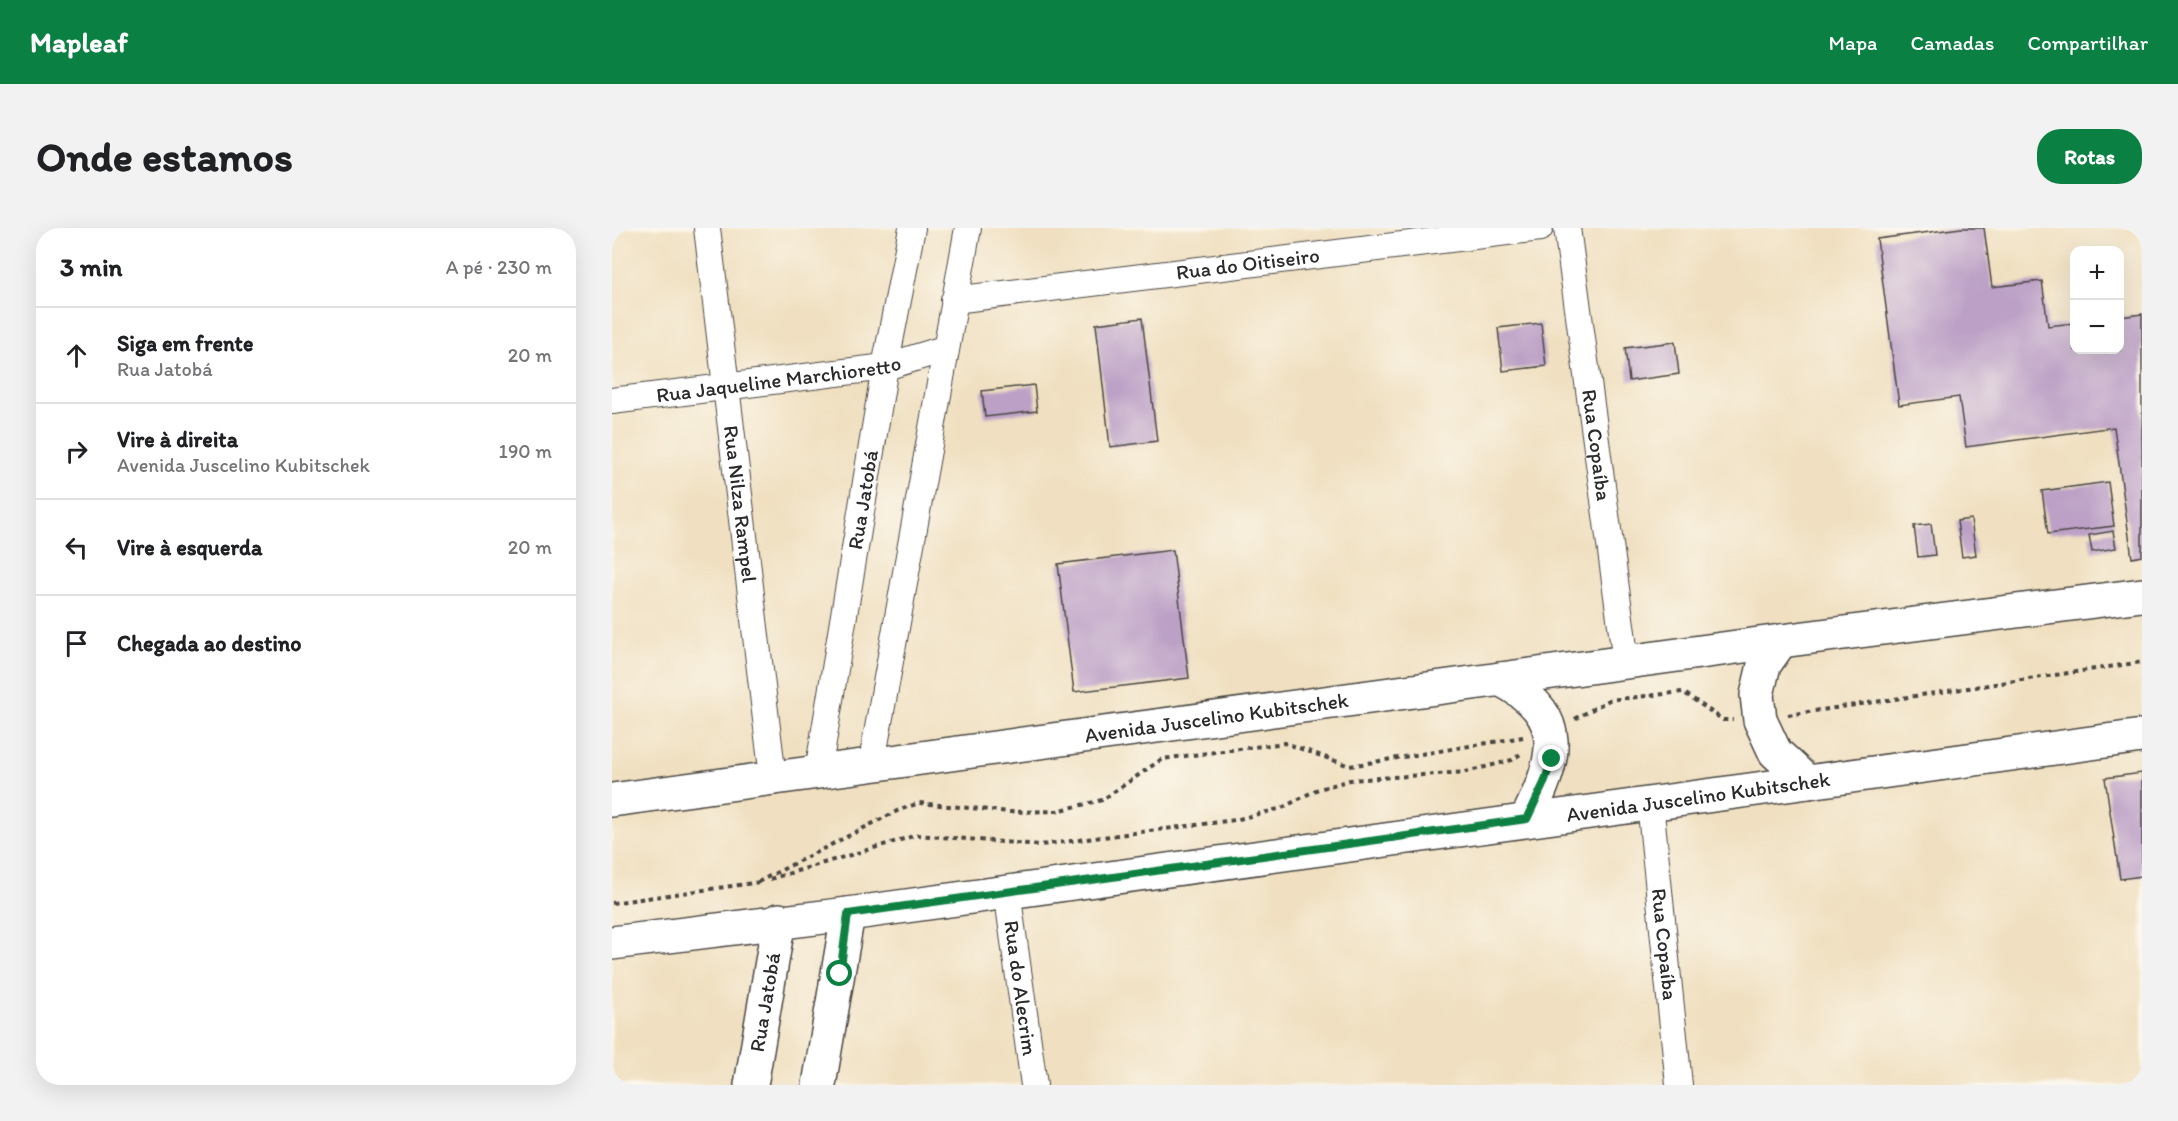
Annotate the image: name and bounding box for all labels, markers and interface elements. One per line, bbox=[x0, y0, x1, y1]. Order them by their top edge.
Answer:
text: Mapleaf bbox=[30, 25, 128, 59]
text: Mapa bbox=[1829, 30, 1877, 55]
text: Camadas bbox=[1910, 30, 1994, 55]
text: Compartilhar bbox=[2027, 30, 2148, 55]
button: Rotas bbox=[2037, 129, 2142, 184]
text: Onde estamos bbox=[36, 131, 293, 182]
street label: Rua do Oitiseiro bbox=[1175, 242, 1321, 285]
map controls bbox=[2070, 246, 2124, 354]
button: + bbox=[2070, 246, 2124, 300]
text: 3 min bbox=[60, 251, 122, 283]
text: A pé · 230 m bbox=[446, 255, 552, 279]
button: − bbox=[2070, 300, 2124, 354]
text: Siga em frente bbox=[117, 330, 253, 357]
icon: ahead bbox=[60, 339, 93, 372]
text: 20 m bbox=[508, 343, 552, 367]
street label: Rua Jaqueline Marchioretto bbox=[655, 350, 904, 407]
text: Rua Jatobá bbox=[117, 357, 213, 381]
street label: Rua Copaíba bbox=[1577, 388, 1617, 502]
street label: Rua Nilza Rampel bbox=[719, 424, 762, 584]
text: Vire à direita bbox=[117, 426, 238, 453]
icon: right bbox=[60, 435, 93, 468]
text: 190 m bbox=[499, 439, 552, 463]
street label: Rua Jatobá bbox=[842, 448, 883, 551]
text: Avenida Juscelino Kubitschek bbox=[117, 453, 370, 477]
icon: left bbox=[60, 531, 93, 564]
text: Vire à esquerda bbox=[117, 534, 262, 561]
text: 20 m bbox=[508, 535, 552, 559]
icon: arrive bbox=[60, 627, 93, 660]
text: Chegada ao destino bbox=[117, 630, 301, 657]
street label: Avenida Juscelino Kubitschek bbox=[1083, 687, 1350, 748]
route end bbox=[1538, 745, 1564, 771]
street label: Avenida Juscelino Kubitschek bbox=[1565, 766, 1832, 827]
street label: Rua Copaíba bbox=[1647, 887, 1683, 1001]
street label: Rua do Alecrim bbox=[999, 919, 1043, 1057]
street label: Rua Jatobá bbox=[744, 950, 785, 1054]
route start bbox=[826, 960, 852, 986]

